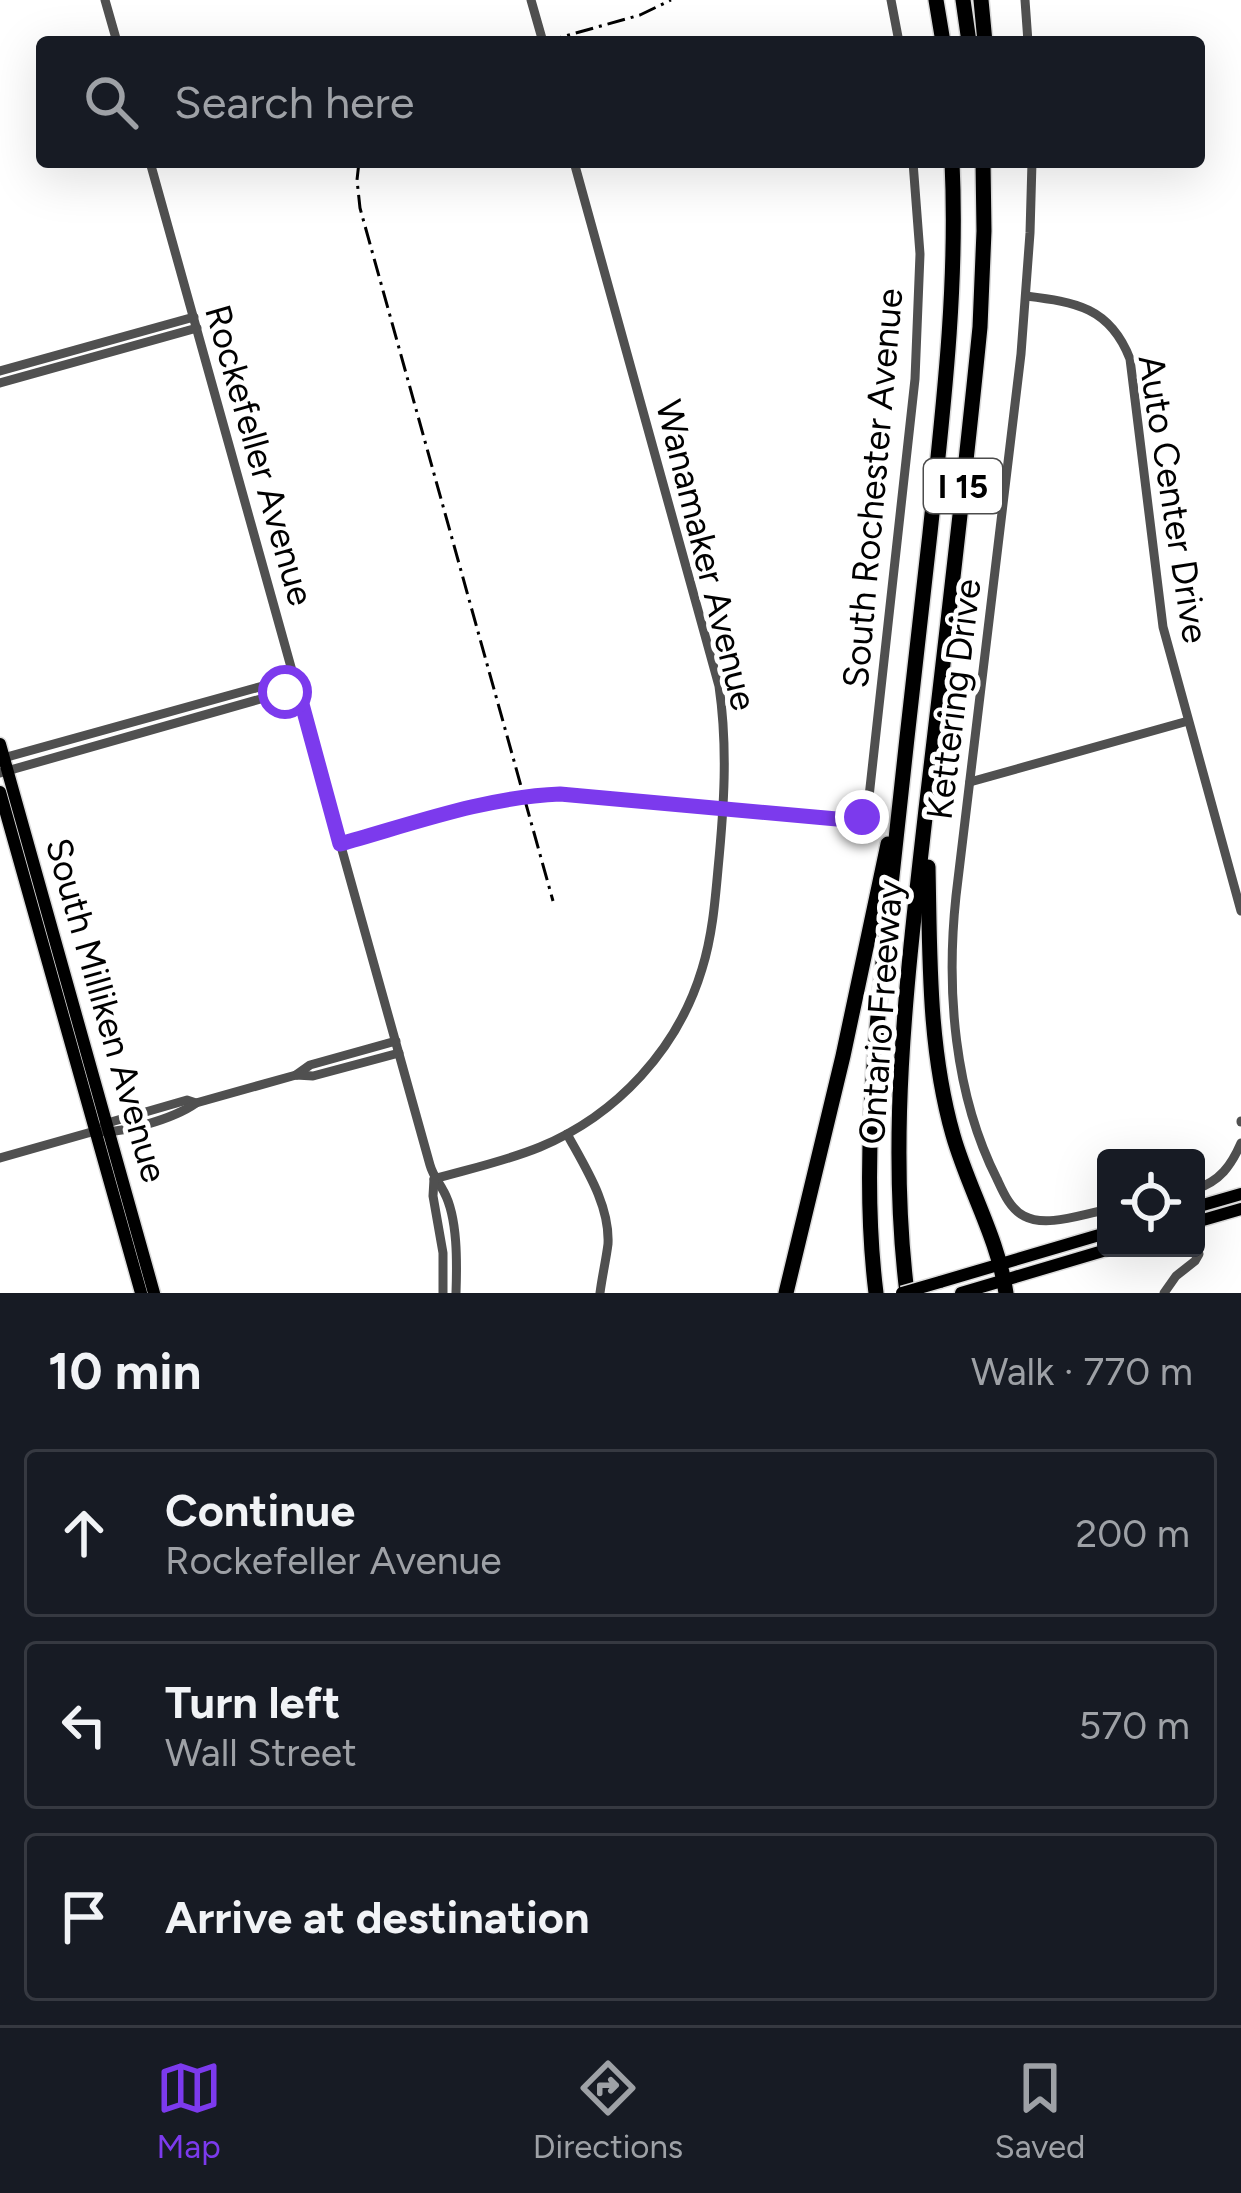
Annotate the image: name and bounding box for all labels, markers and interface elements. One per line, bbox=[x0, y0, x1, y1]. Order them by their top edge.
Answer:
search box bbox=[36, 36, 1205, 168]
icon: search bbox=[78, 69, 144, 135]
text: Search here bbox=[174, 75, 414, 129]
street label: South Rochester Avenue bbox=[834, 286, 911, 690]
street label: Rockefeller Avenue bbox=[196, 300, 323, 610]
street label: Auto Center Drive bbox=[1130, 352, 1217, 646]
street label: Wanamaker Avenue bbox=[647, 395, 766, 715]
road number: I 15 bbox=[924, 459, 1002, 513]
street label: Kettering Drive bbox=[917, 576, 990, 822]
route start bbox=[258, 665, 312, 719]
route end bbox=[835, 790, 889, 844]
street label: South Milliken Avenue bbox=[37, 833, 176, 1187]
street label: Ontario Freeway bbox=[850, 878, 911, 1146]
map controls bbox=[1097, 1149, 1205, 1257]
button: locate bbox=[1097, 1149, 1205, 1257]
text: 10 min bbox=[48, 1341, 202, 1402]
text: Walk · 770 m bbox=[971, 1348, 1193, 1395]
text: Continue bbox=[165, 1483, 355, 1537]
icon: ahead bbox=[51, 1500, 117, 1566]
text: 200 m bbox=[1075, 1510, 1190, 1557]
text: Rockefeller Avenue bbox=[165, 1537, 502, 1584]
text: Turn left bbox=[165, 1675, 340, 1729]
icon: left bbox=[51, 1692, 117, 1758]
text: 570 m bbox=[1079, 1702, 1190, 1749]
text: Wall Street bbox=[165, 1729, 357, 1776]
icon: arrive bbox=[51, 1884, 117, 1950]
text: Arrive at destination bbox=[165, 1890, 589, 1944]
tab: Map bbox=[156, 2055, 222, 2166]
tab: Directions bbox=[533, 2055, 683, 2166]
tab: Saved bbox=[994, 2055, 1085, 2166]

